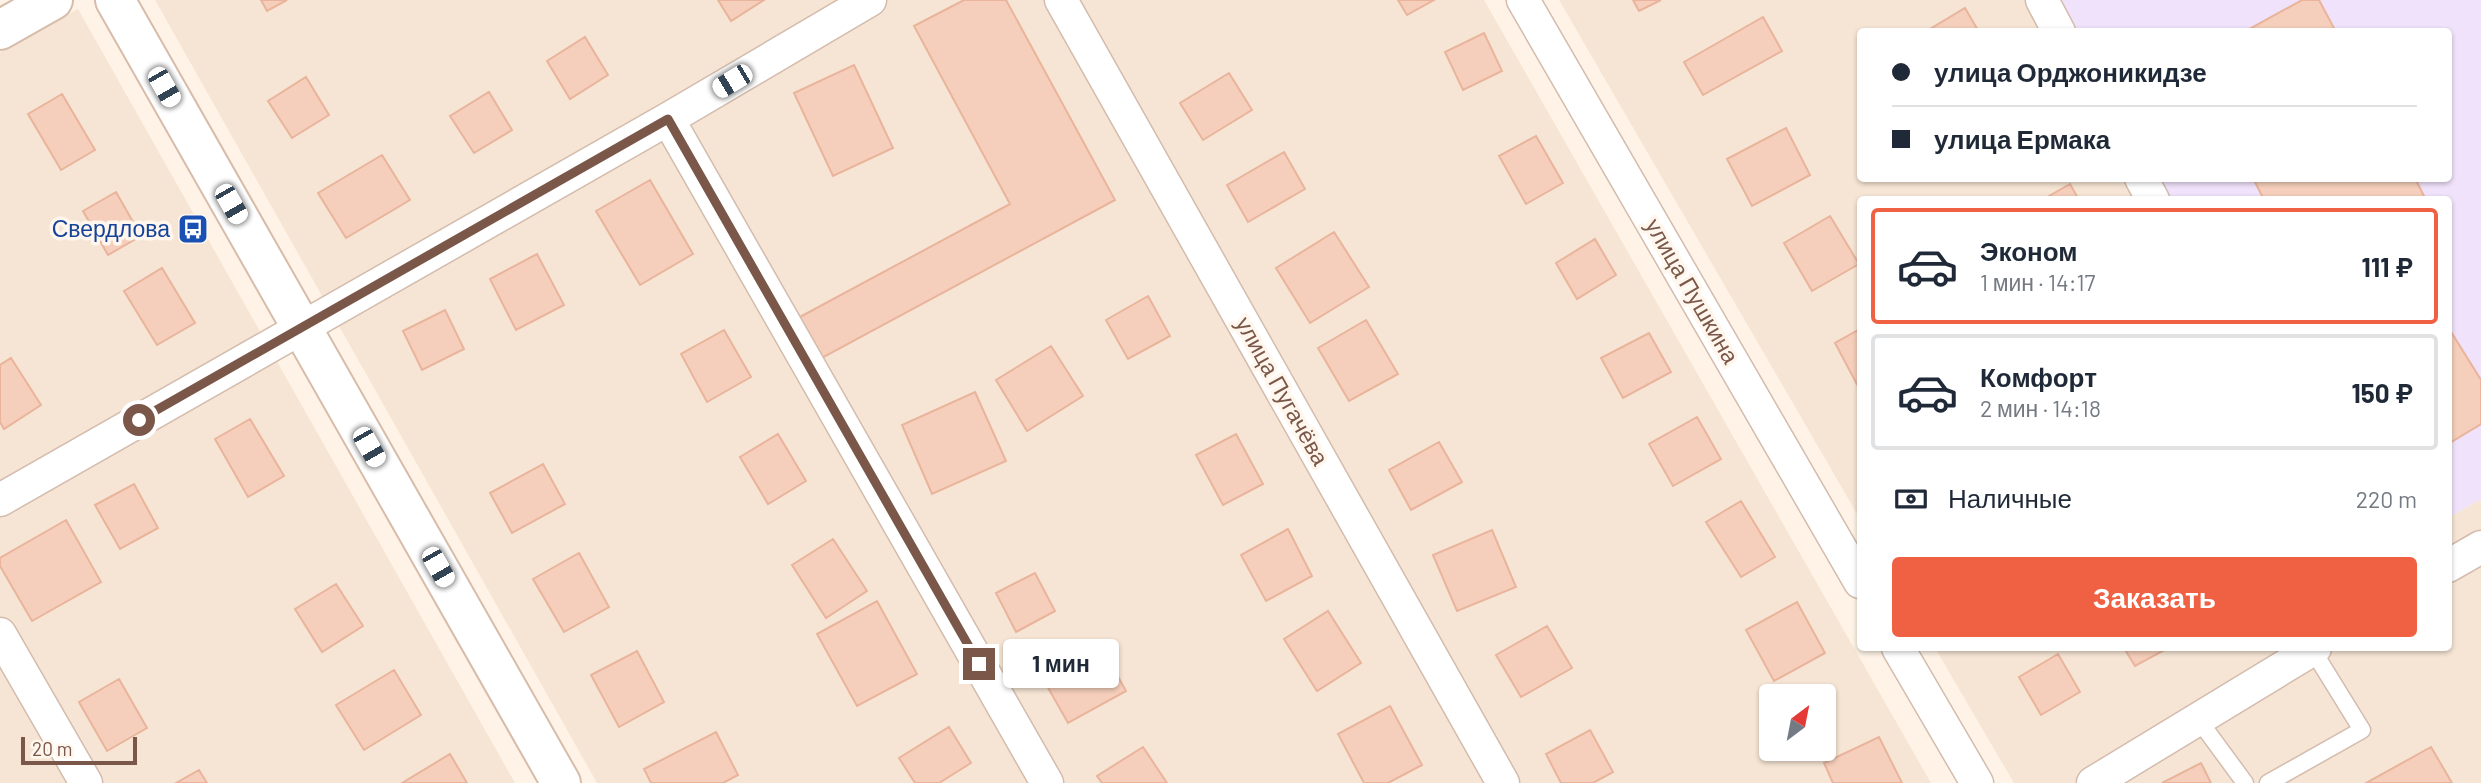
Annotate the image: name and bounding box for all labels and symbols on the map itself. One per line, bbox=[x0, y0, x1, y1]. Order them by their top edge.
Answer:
car bbox=[709, 61, 756, 101]
car bbox=[145, 64, 184, 110]
car bbox=[212, 181, 251, 227]
bus stop icon: Свердлова bbox=[176, 212, 210, 246]
street label: улица Пушкина bbox=[1640, 213, 1746, 368]
place label: Свердлова bbox=[52, 214, 170, 242]
street label: улица Пугачёва bbox=[1230, 311, 1335, 470]
route start bbox=[123, 404, 155, 436]
car bbox=[350, 424, 389, 470]
car bbox=[419, 544, 458, 590]
callout: 1 мин bbox=[1004, 640, 1119, 688]
route end bbox=[963, 648, 995, 680]
north arrow bbox=[1759, 684, 1836, 761]
scale bar bbox=[21, 734, 136, 766]

